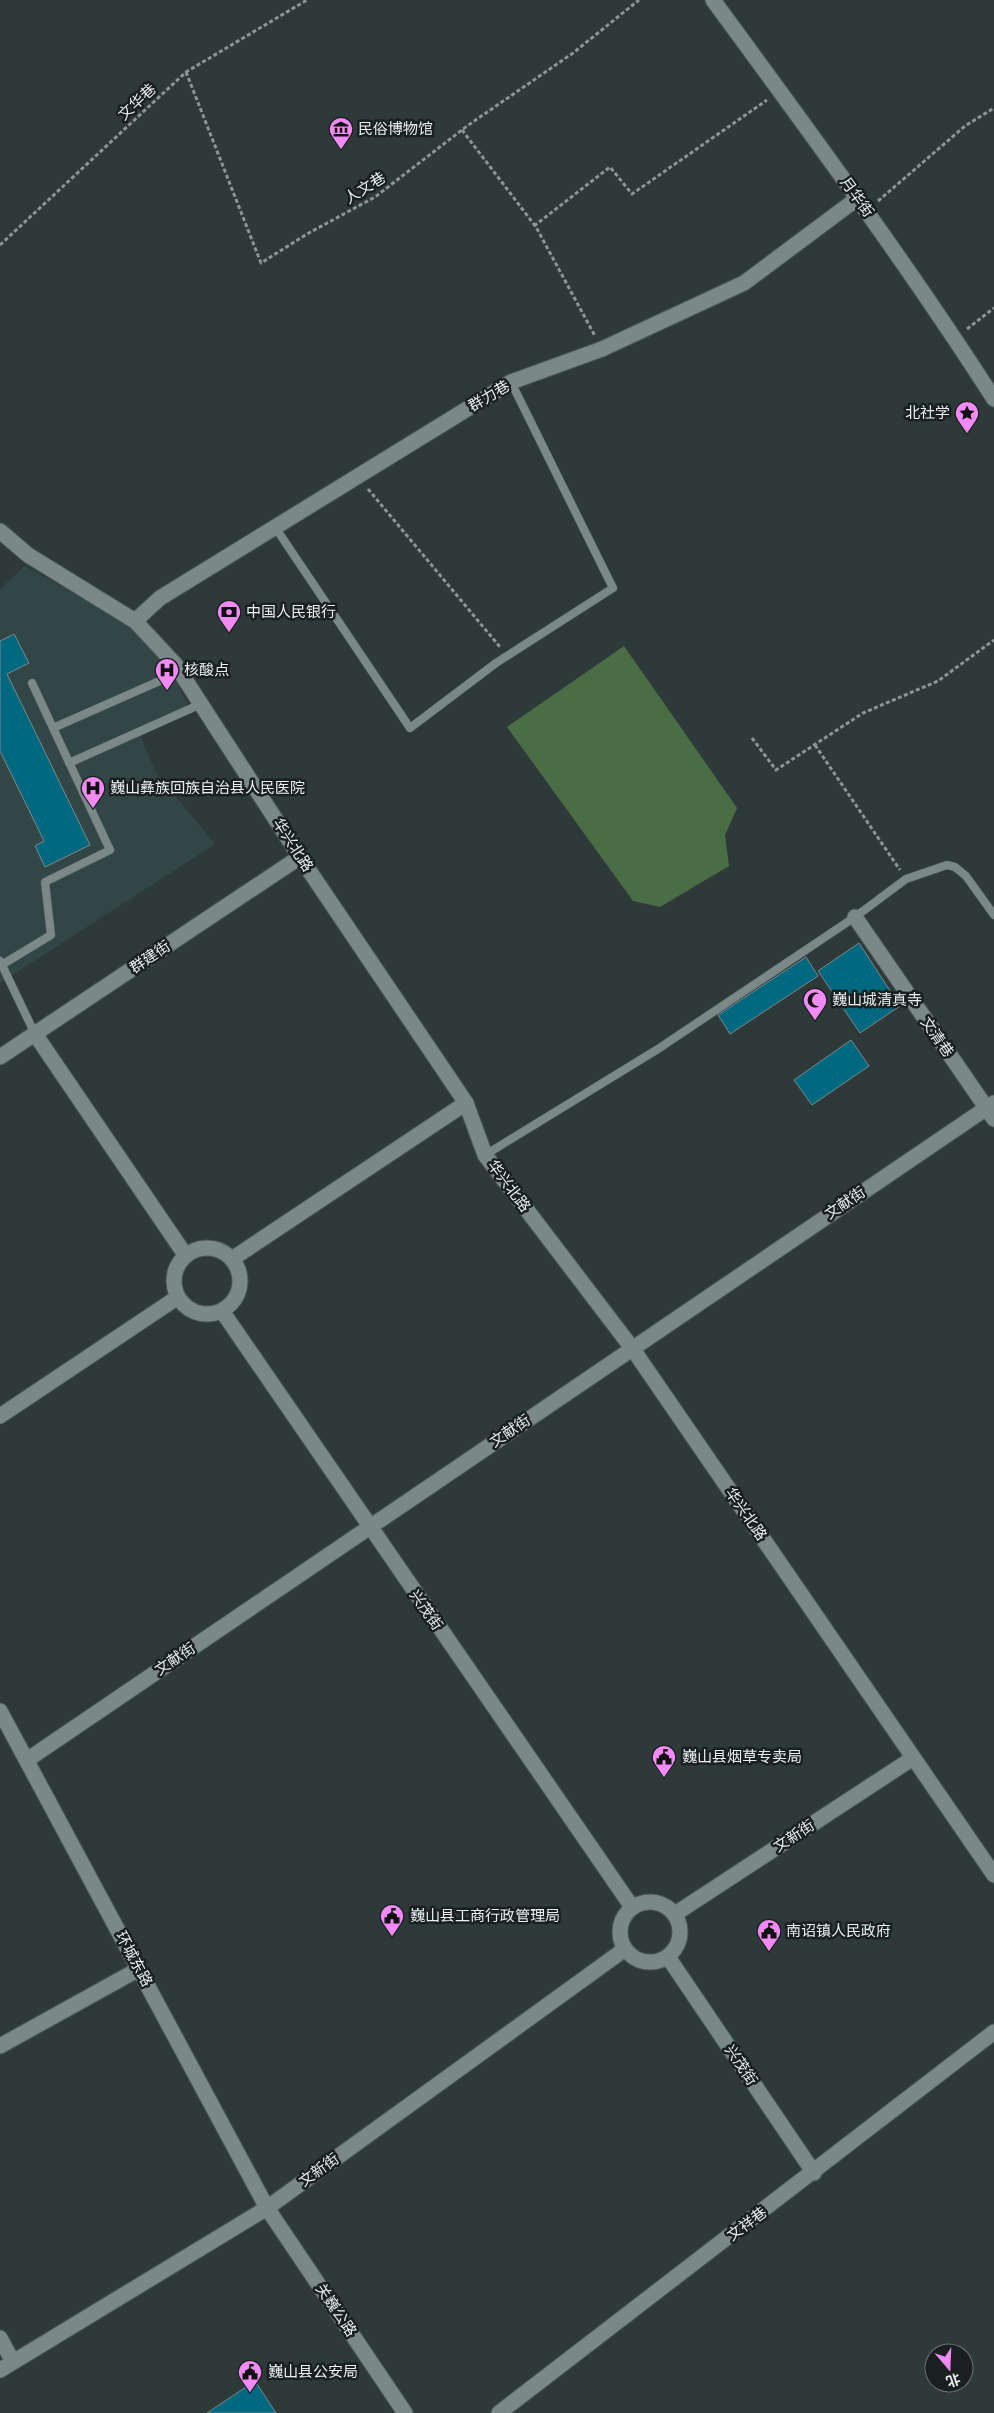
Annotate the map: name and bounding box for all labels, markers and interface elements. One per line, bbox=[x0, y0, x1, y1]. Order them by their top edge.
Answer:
street label: 文华巷 bbox=[114, 79, 159, 123]
museum icon: 民俗博物馆 bbox=[328, 116, 354, 150]
place label: 民俗博物馆 bbox=[358, 119, 433, 137]
street label: 人文巷 bbox=[341, 168, 388, 207]
street label: 月华街 bbox=[837, 173, 878, 220]
street label: 群力巷 bbox=[465, 376, 512, 414]
place icon: 北社学 bbox=[954, 400, 980, 434]
place label: 北社学 bbox=[905, 403, 950, 421]
bank icon: 中国人民银行 bbox=[216, 599, 242, 633]
place label: 中国人民银行 bbox=[246, 602, 336, 620]
hospital icon: 核酸点 bbox=[154, 657, 180, 691]
place label: 核酸点 bbox=[184, 660, 229, 678]
hospital icon: 巍山彝族回族自治县人民医院 bbox=[80, 775, 106, 809]
place label: 巍山彝族回族自治县人民医院 bbox=[110, 778, 305, 796]
street label: 华兴北路 bbox=[270, 814, 318, 875]
street label: 群建街 bbox=[126, 936, 173, 976]
mosque icon: 巍山城清真寺 bbox=[802, 987, 828, 1021]
place label: 巍山城清真寺 bbox=[832, 990, 922, 1008]
street label: 文清巷 bbox=[918, 1013, 958, 1060]
street label: 华兴北路 bbox=[485, 1156, 535, 1215]
street label: 文献街 bbox=[821, 1182, 868, 1222]
street label: 文献街 bbox=[486, 1410, 533, 1450]
street label: 华兴北路 bbox=[722, 1484, 771, 1543]
street label: 兴茂街 bbox=[407, 1586, 447, 1633]
street label: 文献街 bbox=[151, 1638, 198, 1678]
public building icon: 巍山县烟草专卖局 bbox=[651, 1744, 677, 1778]
place label: 巍山县烟草专卖局 bbox=[682, 1747, 802, 1765]
street label: 文新街 bbox=[770, 1815, 817, 1855]
public building icon: 巍山县工商行政管理局 bbox=[379, 1903, 405, 1937]
place label: 巍山县工商行政管理局 bbox=[410, 1906, 560, 1924]
public building icon: 南诏镇人民政府 bbox=[756, 1918, 782, 1952]
place label: 南诏镇人民政府 bbox=[786, 1921, 891, 1939]
street label: 环城东路 bbox=[113, 1928, 157, 1989]
street label: 兴茂街 bbox=[722, 2041, 762, 2088]
street label: 文新街 bbox=[295, 2149, 342, 2190]
street label: 文祥巷 bbox=[723, 2202, 770, 2244]
street label: 关巍公路 bbox=[313, 2280, 361, 2339]
north arrow bbox=[924, 2343, 974, 2393]
public building icon: 巍山县公安局 bbox=[237, 2359, 263, 2393]
place label: 巍山县公安局 bbox=[268, 2362, 358, 2380]
text: 北 bbox=[944, 2370, 963, 2391]

